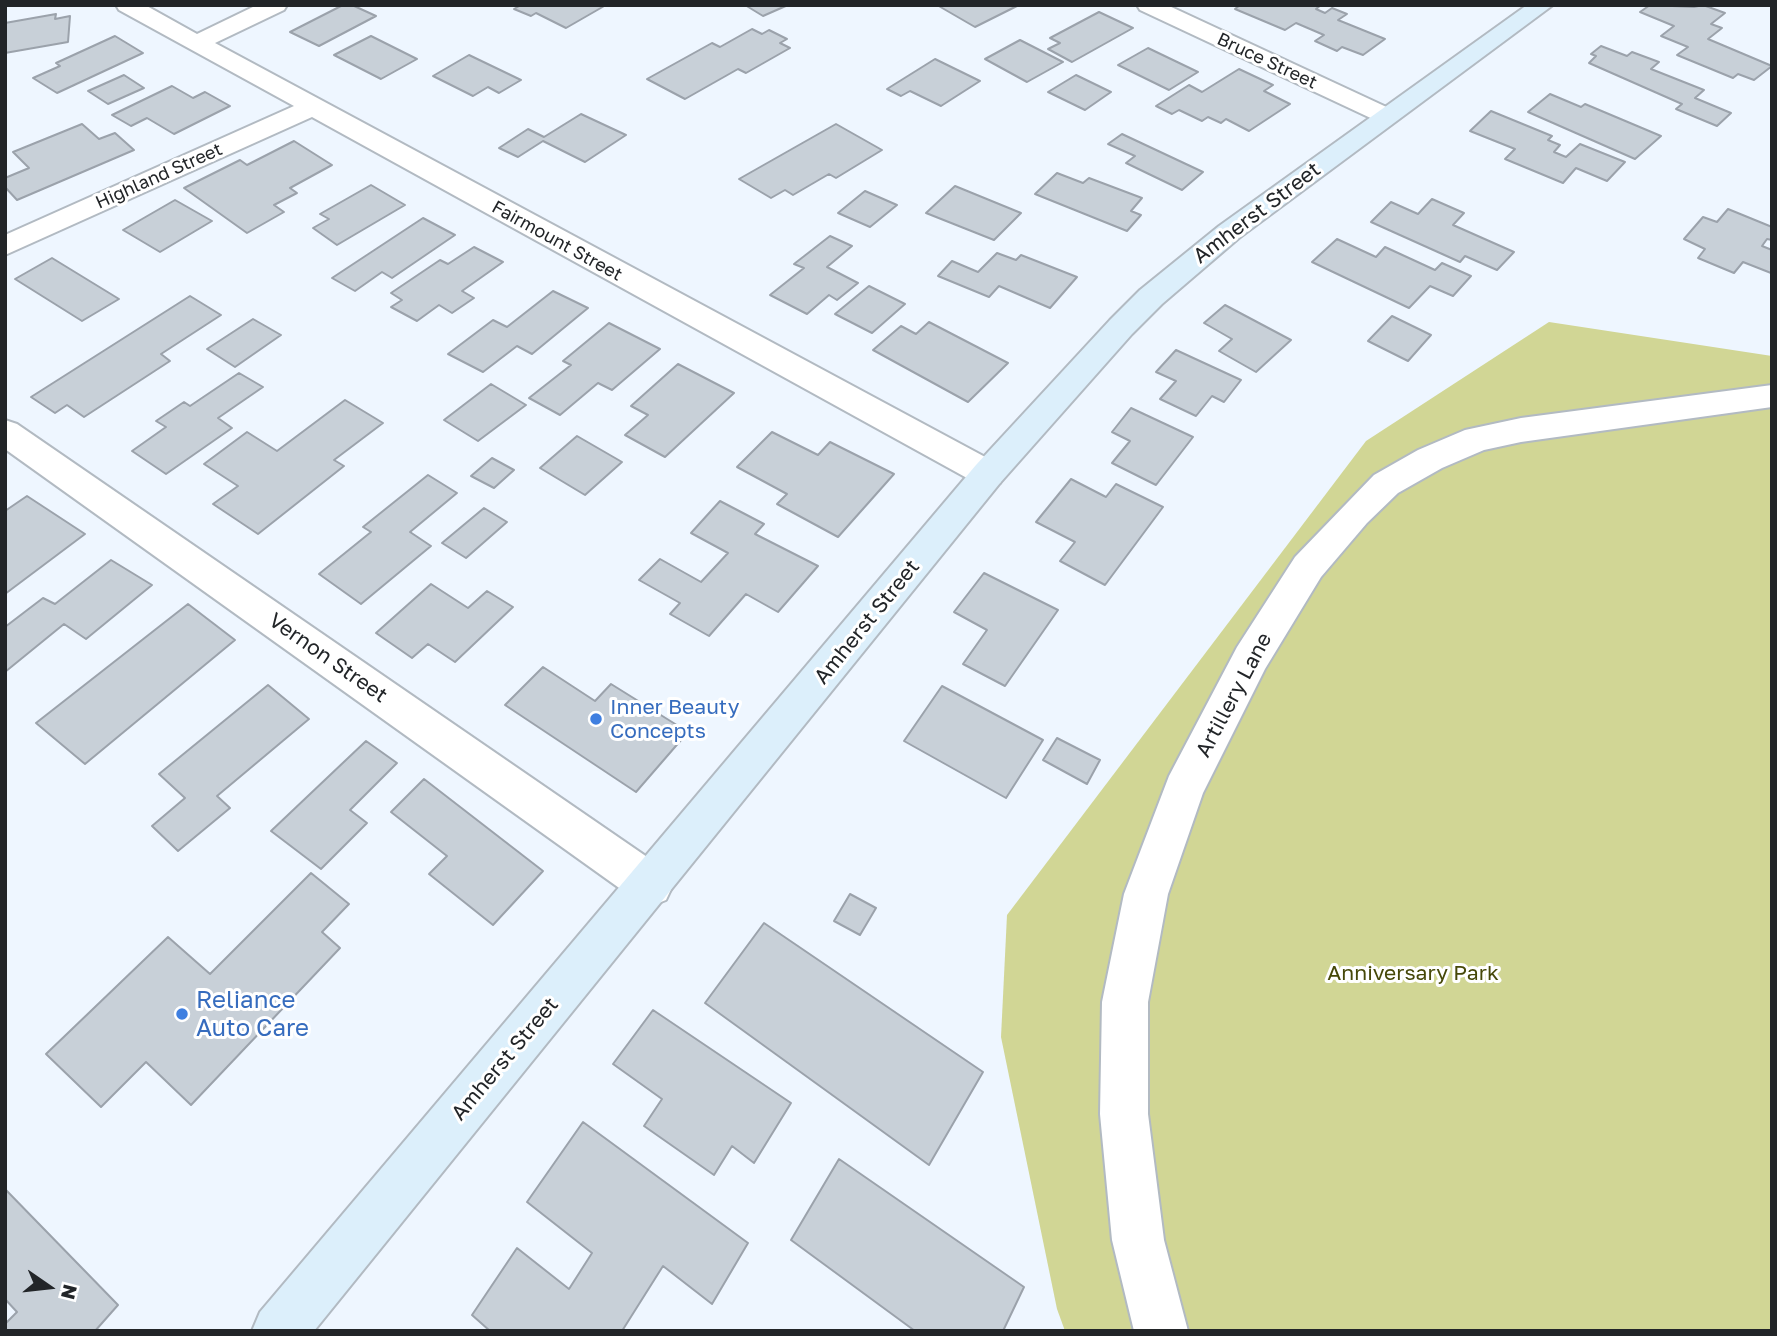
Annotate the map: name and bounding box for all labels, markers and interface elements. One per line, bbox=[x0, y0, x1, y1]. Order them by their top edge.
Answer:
street label: Bruce Street bbox=[1213, 28, 1321, 94]
street label: Highland Street bbox=[92, 138, 226, 214]
street label: Amherst Street bbox=[1188, 157, 1326, 269]
street label: Fairmount Street bbox=[488, 196, 626, 286]
street label: Amherst Street bbox=[809, 555, 925, 689]
street label: Vernon Street bbox=[264, 608, 392, 708]
street label: Artillery Lane bbox=[1191, 629, 1277, 761]
place label: Inner Beauty Concepts bbox=[610, 694, 739, 744]
marker: Inner Beauty Concepts bbox=[588, 711, 604, 727]
park label: Anniversary Park bbox=[1327, 960, 1499, 986]
place label: Reliance Auto Care bbox=[196, 986, 309, 1042]
street label: Amherst Street bbox=[446, 992, 564, 1126]
marker: Reliance Auto Care bbox=[174, 1006, 190, 1022]
north arrow bbox=[14, 1252, 84, 1322]
text: N bbox=[57, 1282, 83, 1302]

